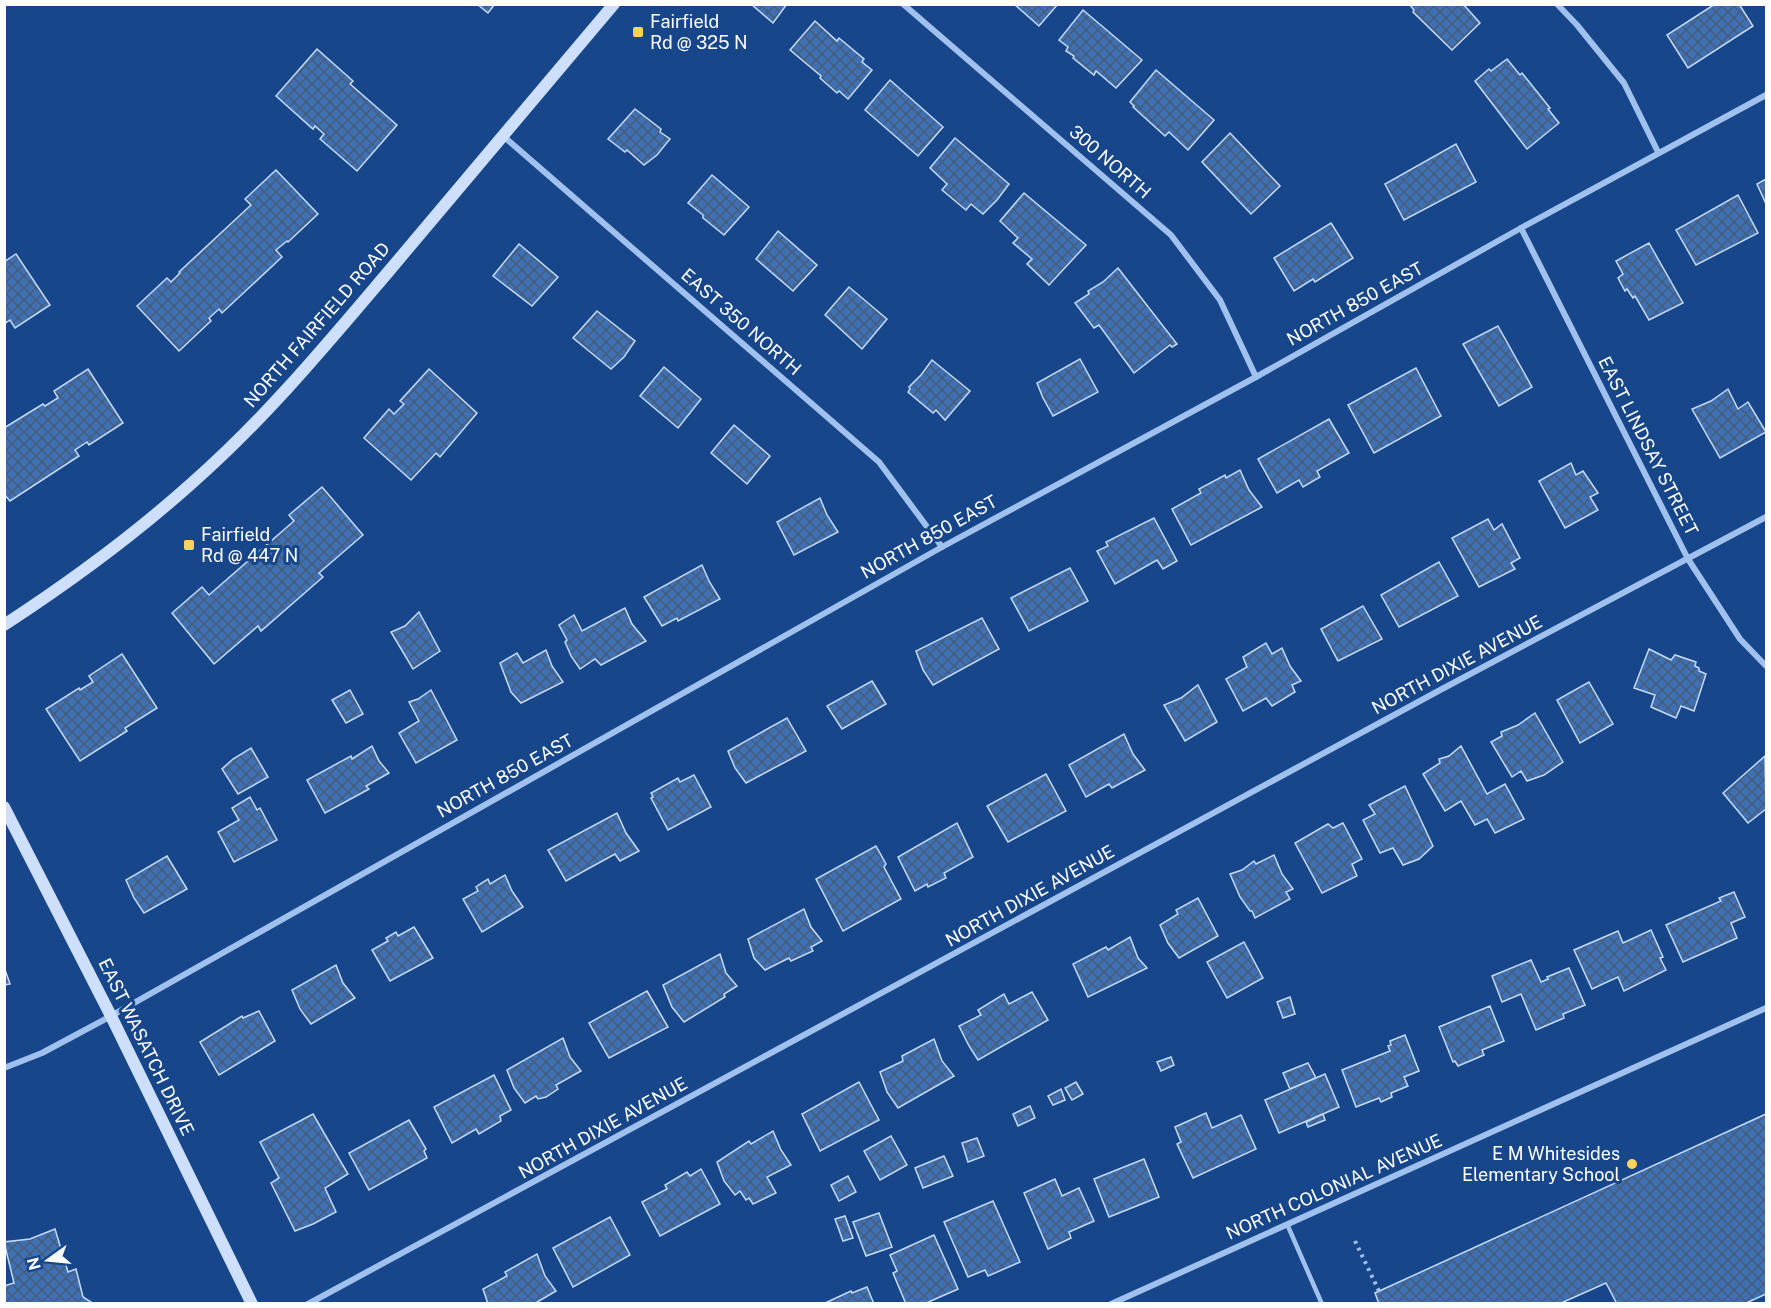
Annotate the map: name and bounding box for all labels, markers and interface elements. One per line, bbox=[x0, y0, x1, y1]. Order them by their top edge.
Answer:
place label: Fairfield Rd @ 325 N bbox=[650, 11, 748, 53]
marker: Fairfield Rd @ 325 N bbox=[631, 25, 645, 39]
street label: 300 NORTH bbox=[1065, 121, 1155, 203]
street label: NORTH FAIRFIELD ROAD bbox=[239, 238, 394, 411]
street label: NORTH 850 EAST bbox=[1283, 257, 1427, 350]
street label: EAST 350 NORTH bbox=[677, 264, 806, 379]
street label: EAST LINDSAY STREET bbox=[1594, 353, 1703, 539]
street label: NORTH 850 EAST bbox=[857, 490, 1001, 583]
place label: Fairfield Rd @ 447 N bbox=[201, 524, 298, 566]
marker: Fairfield Rd @ 447 N bbox=[182, 538, 196, 552]
street label: NORTH DIXIE AVENUE bbox=[1368, 611, 1545, 718]
street label: NORTH 850 EAST bbox=[433, 729, 577, 822]
street label: NORTH DIXIE AVENUE bbox=[942, 840, 1118, 951]
street label: EAST WASATCH DRIVE bbox=[94, 955, 199, 1139]
street label: NORTH DIXIE AVENUE bbox=[515, 1072, 691, 1183]
street label: NORTH COLONIAL AVENUE bbox=[1223, 1129, 1445, 1244]
place label: E M Whitesides Elementary School bbox=[1462, 1143, 1620, 1185]
marker: E M Whitesides Elementary School bbox=[1625, 1157, 1639, 1171]
north arrow bbox=[18, 1230, 78, 1290]
text: N bbox=[23, 1255, 45, 1272]

